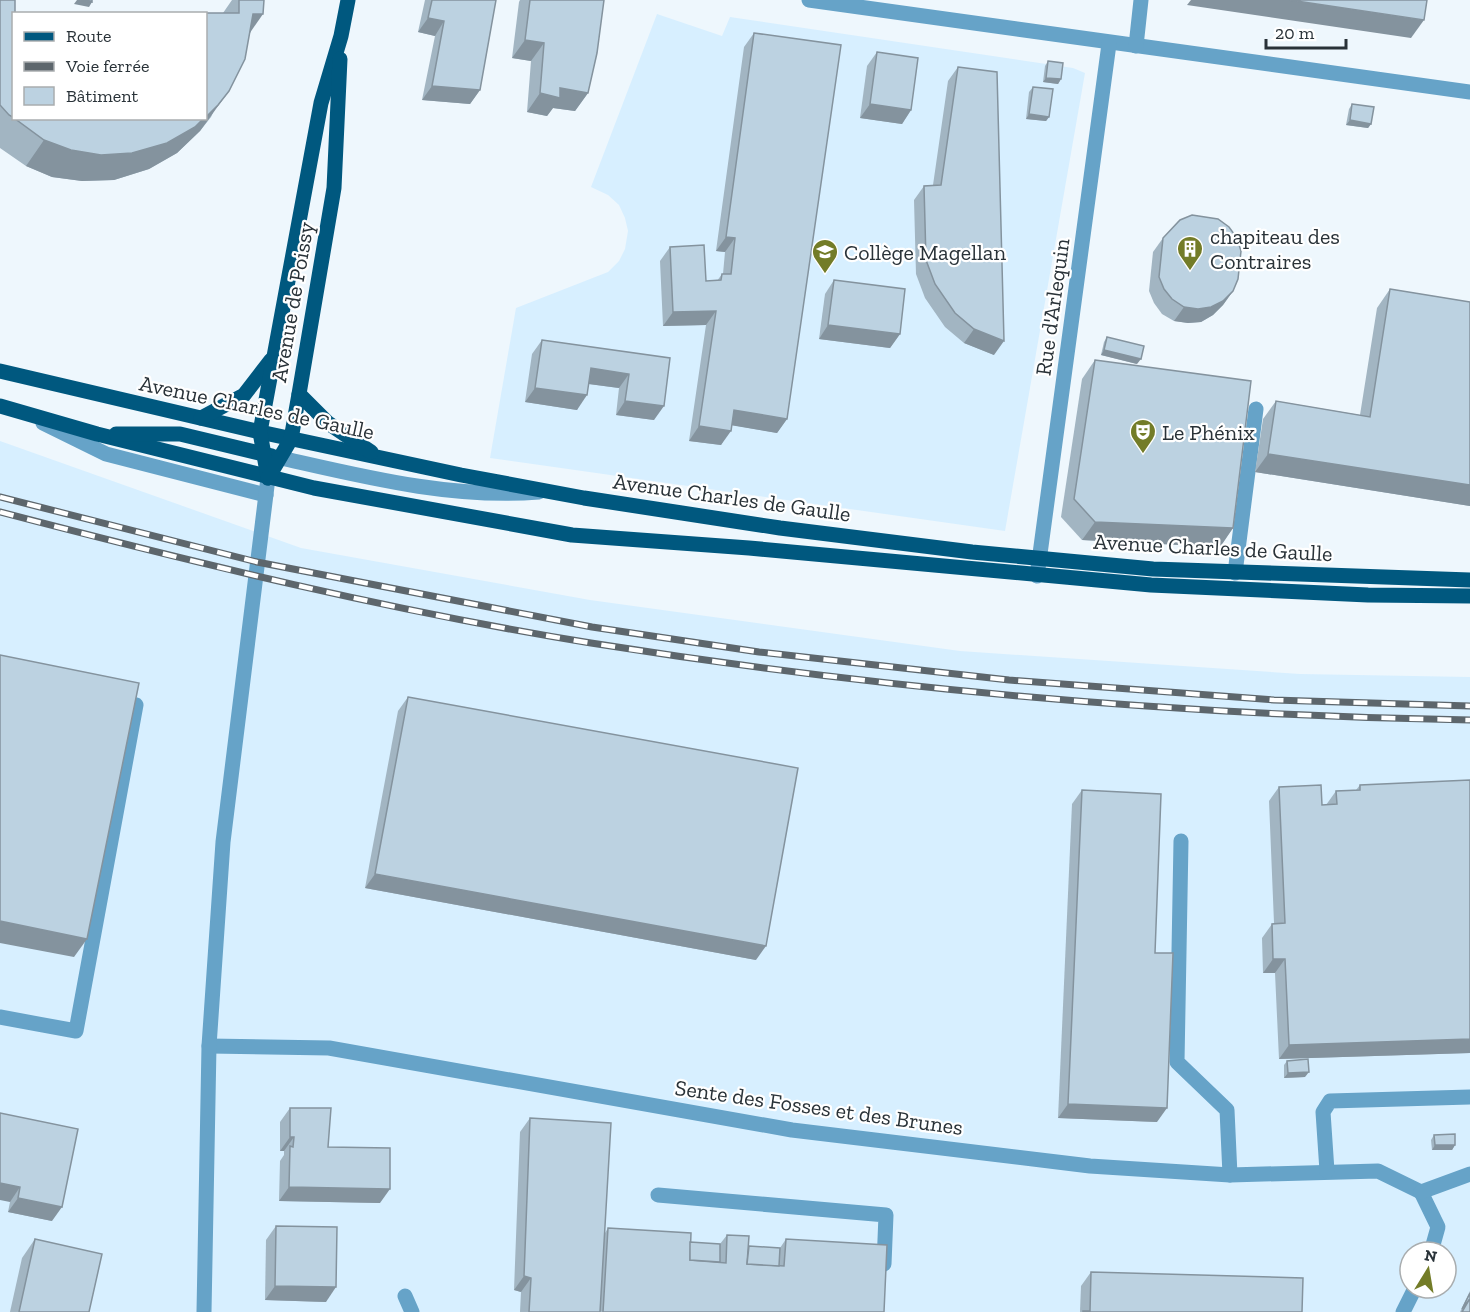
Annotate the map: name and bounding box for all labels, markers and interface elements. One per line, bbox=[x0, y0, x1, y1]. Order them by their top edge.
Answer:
legend bbox=[12, 12, 207, 120]
scale bar bbox=[1266, 12, 1346, 50]
text: 20 m bbox=[1275, 22, 1315, 44]
text: Route bbox=[66, 25, 111, 47]
text: Voie ferrée bbox=[65, 55, 149, 77]
text: Bâtiment bbox=[66, 85, 139, 107]
street label: Avenue de Poissy bbox=[265, 219, 320, 384]
place label: chapiteau des Contraires bbox=[1210, 223, 1340, 275]
building icon: chapiteau des Contraires bbox=[1175, 234, 1205, 272]
street label: Rue d'Arlequin bbox=[1030, 236, 1076, 377]
school or university icon: Collège Magellan bbox=[810, 237, 840, 275]
place label: Collège Magellan bbox=[844, 239, 1006, 266]
street label: Avenue Charles de Gaulle bbox=[137, 369, 377, 446]
theatre icon: Le Phénix bbox=[1128, 417, 1158, 455]
place label: Le Phénix bbox=[1162, 419, 1255, 446]
street label: Avenue Charles de Gaulle bbox=[612, 467, 852, 528]
street label: Avenue Charles de Gaulle bbox=[1093, 528, 1333, 567]
street label: Sente des Fosses et des Brunes bbox=[673, 1074, 965, 1141]
north arrow bbox=[1398, 1240, 1458, 1300]
text: N bbox=[1423, 1245, 1439, 1266]

